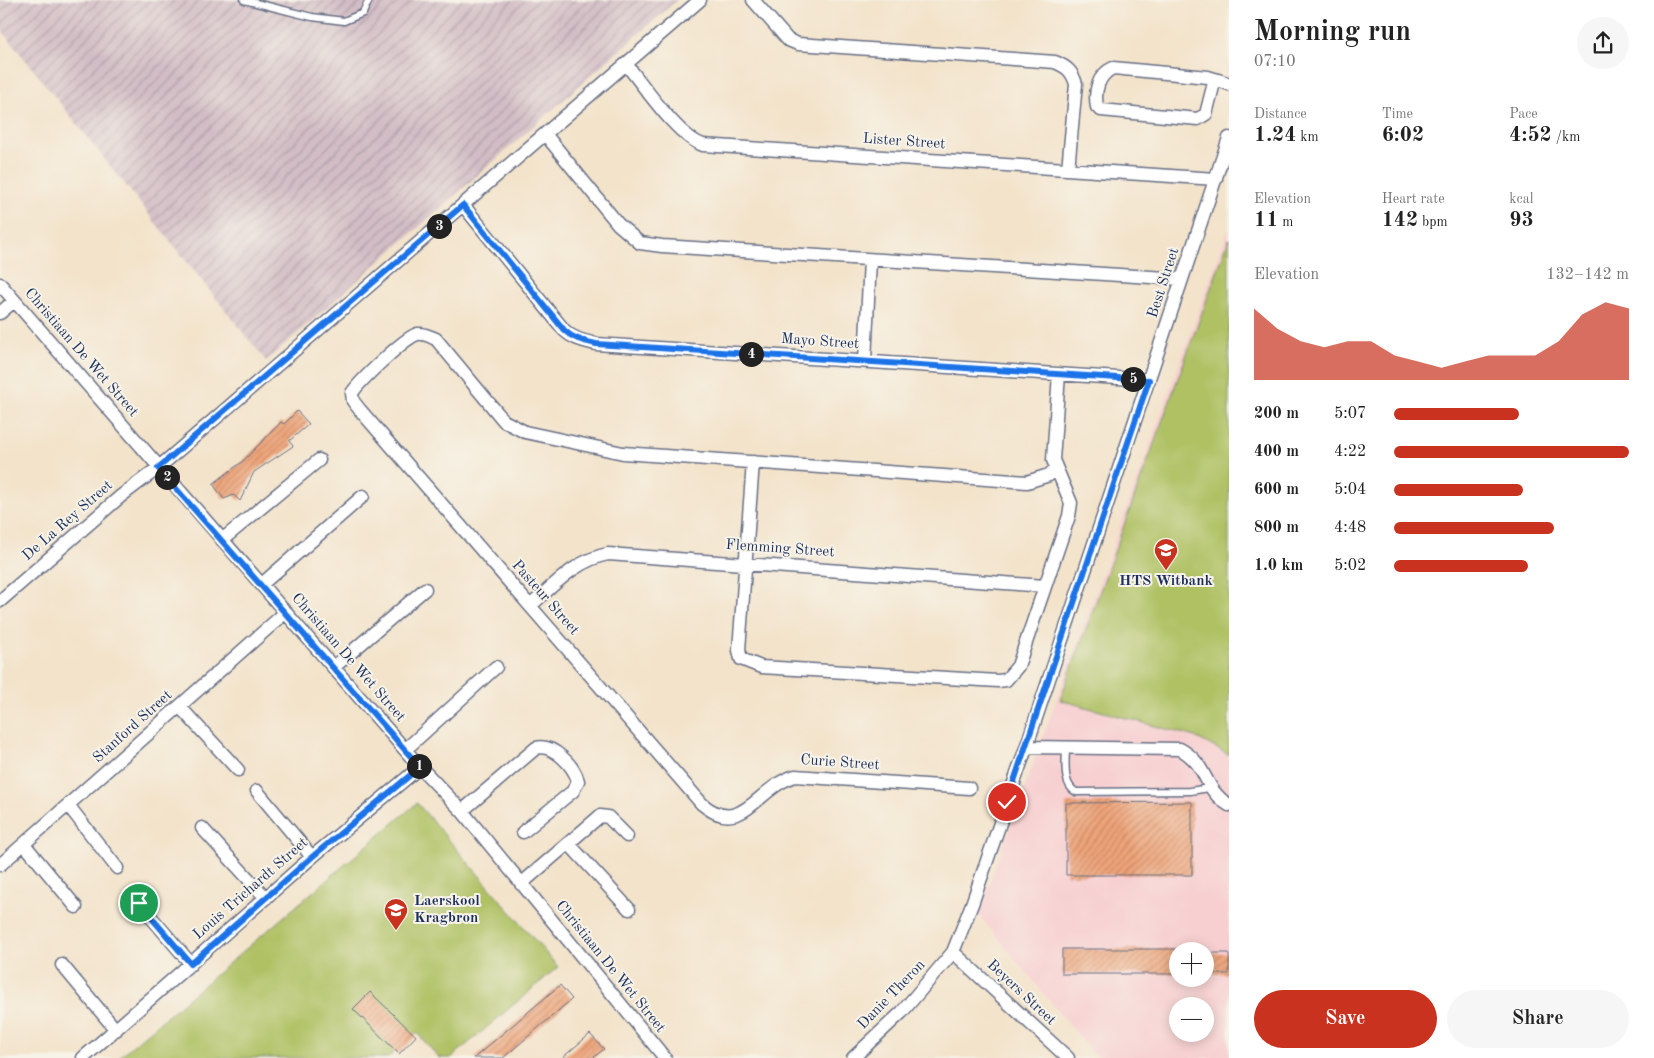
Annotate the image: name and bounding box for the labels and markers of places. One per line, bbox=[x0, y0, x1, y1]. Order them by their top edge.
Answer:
pin: 3 bbox=[426, 214, 452, 238]
pin: 4 bbox=[738, 342, 764, 366]
pin: 5 bbox=[1120, 366, 1146, 392]
pin: 2 bbox=[154, 464, 180, 490]
school or university icon: HTS Witbank bbox=[1153, 537, 1179, 571]
place label: HTS Witbank bbox=[1119, 574, 1214, 589]
pin: 1 bbox=[406, 754, 432, 778]
pin bbox=[986, 781, 1028, 823]
pin bbox=[118, 882, 160, 924]
place label: Laerskool Kragbron bbox=[414, 894, 480, 926]
school or university icon: Laerskool Kragbron bbox=[383, 897, 409, 931]

